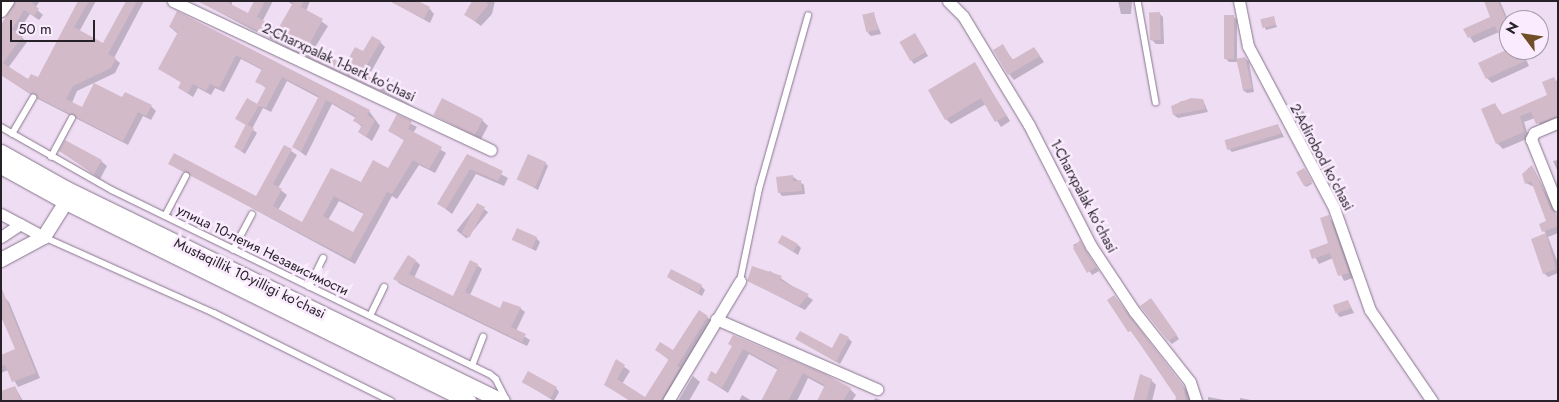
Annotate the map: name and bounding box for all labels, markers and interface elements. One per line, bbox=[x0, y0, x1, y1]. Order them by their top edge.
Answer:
scale bar bbox=[12, 10, 98, 42]
north arrow bbox=[1499, 10, 1549, 60]
text: 50 m bbox=[18, 18, 52, 40]
text: N bbox=[1501, 18, 1523, 38]
street label: 2-Charxpalak 1-berk koʻchasi bbox=[260, 19, 418, 105]
street label: 2-Adirobod koʻchasi bbox=[1287, 101, 1357, 213]
street label: 1-Charxpalak koʻchasi bbox=[1047, 137, 1121, 255]
street label: улица 10-летия Независимости bbox=[174, 201, 352, 299]
street label: Mustaqillik 10-yilligi ko'chasi bbox=[172, 234, 328, 322]

